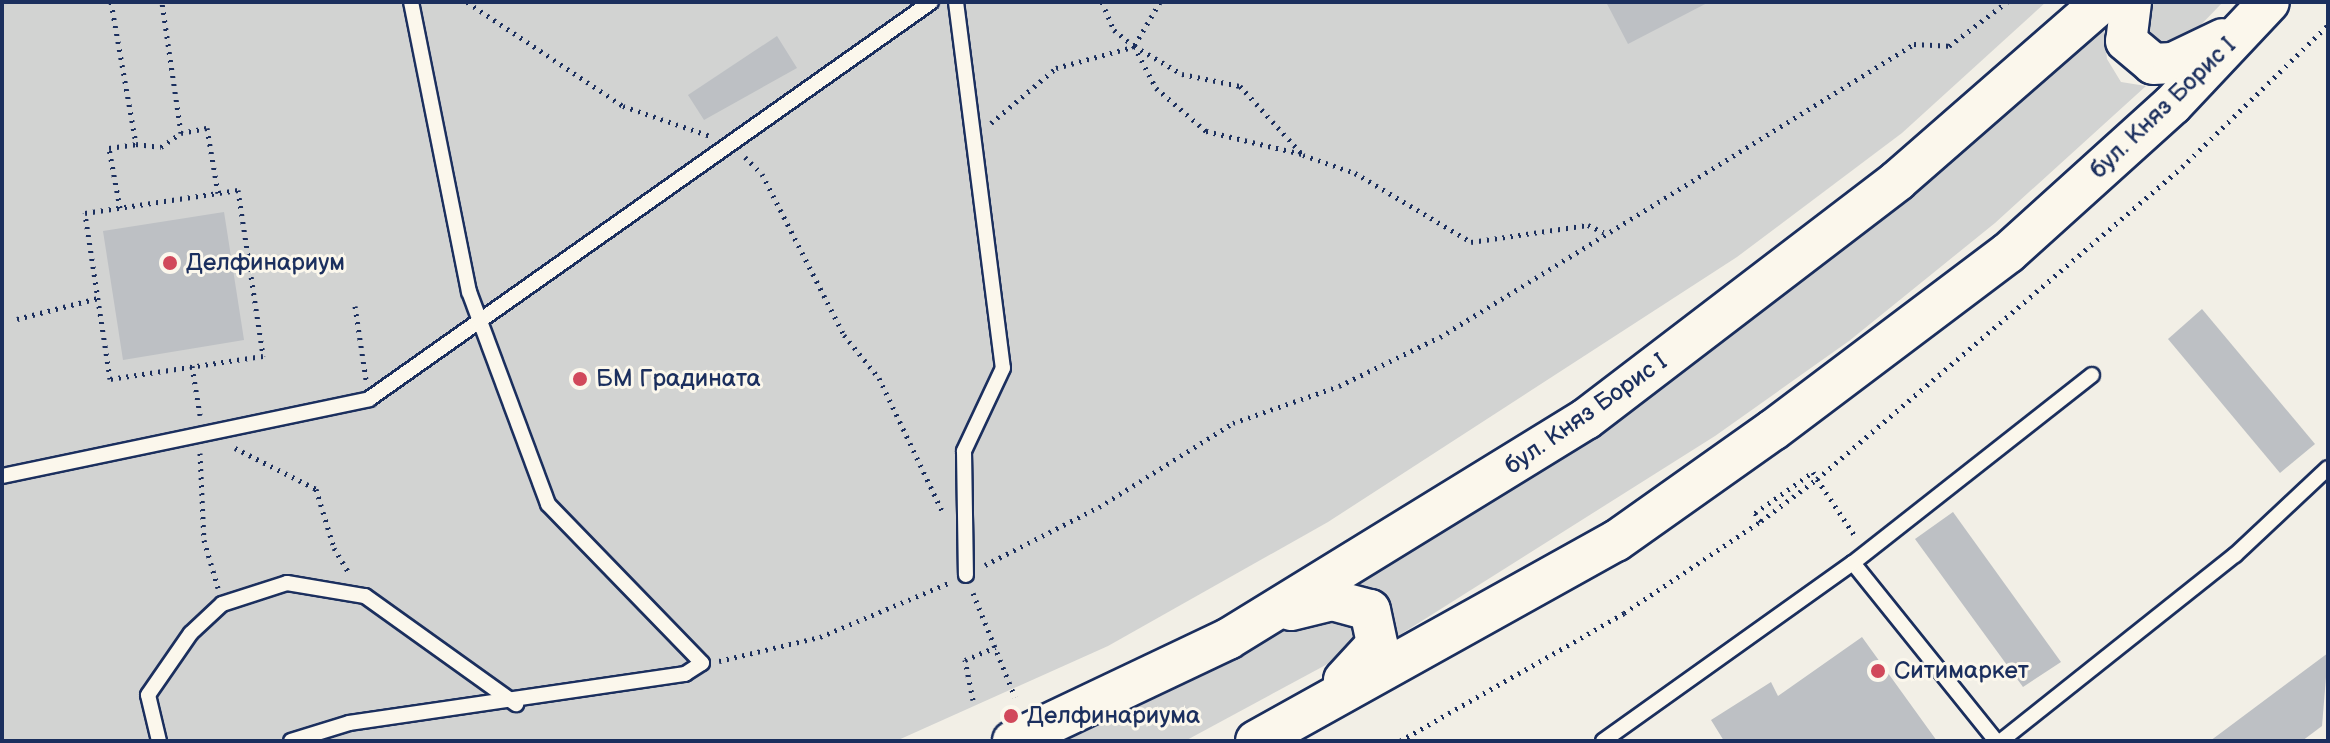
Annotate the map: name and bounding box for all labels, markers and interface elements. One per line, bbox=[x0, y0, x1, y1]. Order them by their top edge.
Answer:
street label: бул. Княз Борис I bbox=[2084, 31, 2242, 185]
place label: Делфинариум bbox=[186, 249, 345, 277]
marker: Делфинариум bbox=[161, 254, 179, 272]
street label: бул. Княз Борис I bbox=[1499, 347, 1673, 481]
place label: БМ Градината bbox=[596, 365, 761, 393]
marker: БМ Градината bbox=[571, 370, 589, 388]
place label: Ситимаркет bbox=[1894, 657, 2029, 685]
marker: Ситимаркет bbox=[1869, 662, 1887, 680]
place label: Делфинариума bbox=[1027, 702, 1200, 730]
marker: Делфинариума bbox=[1002, 707, 1020, 725]

